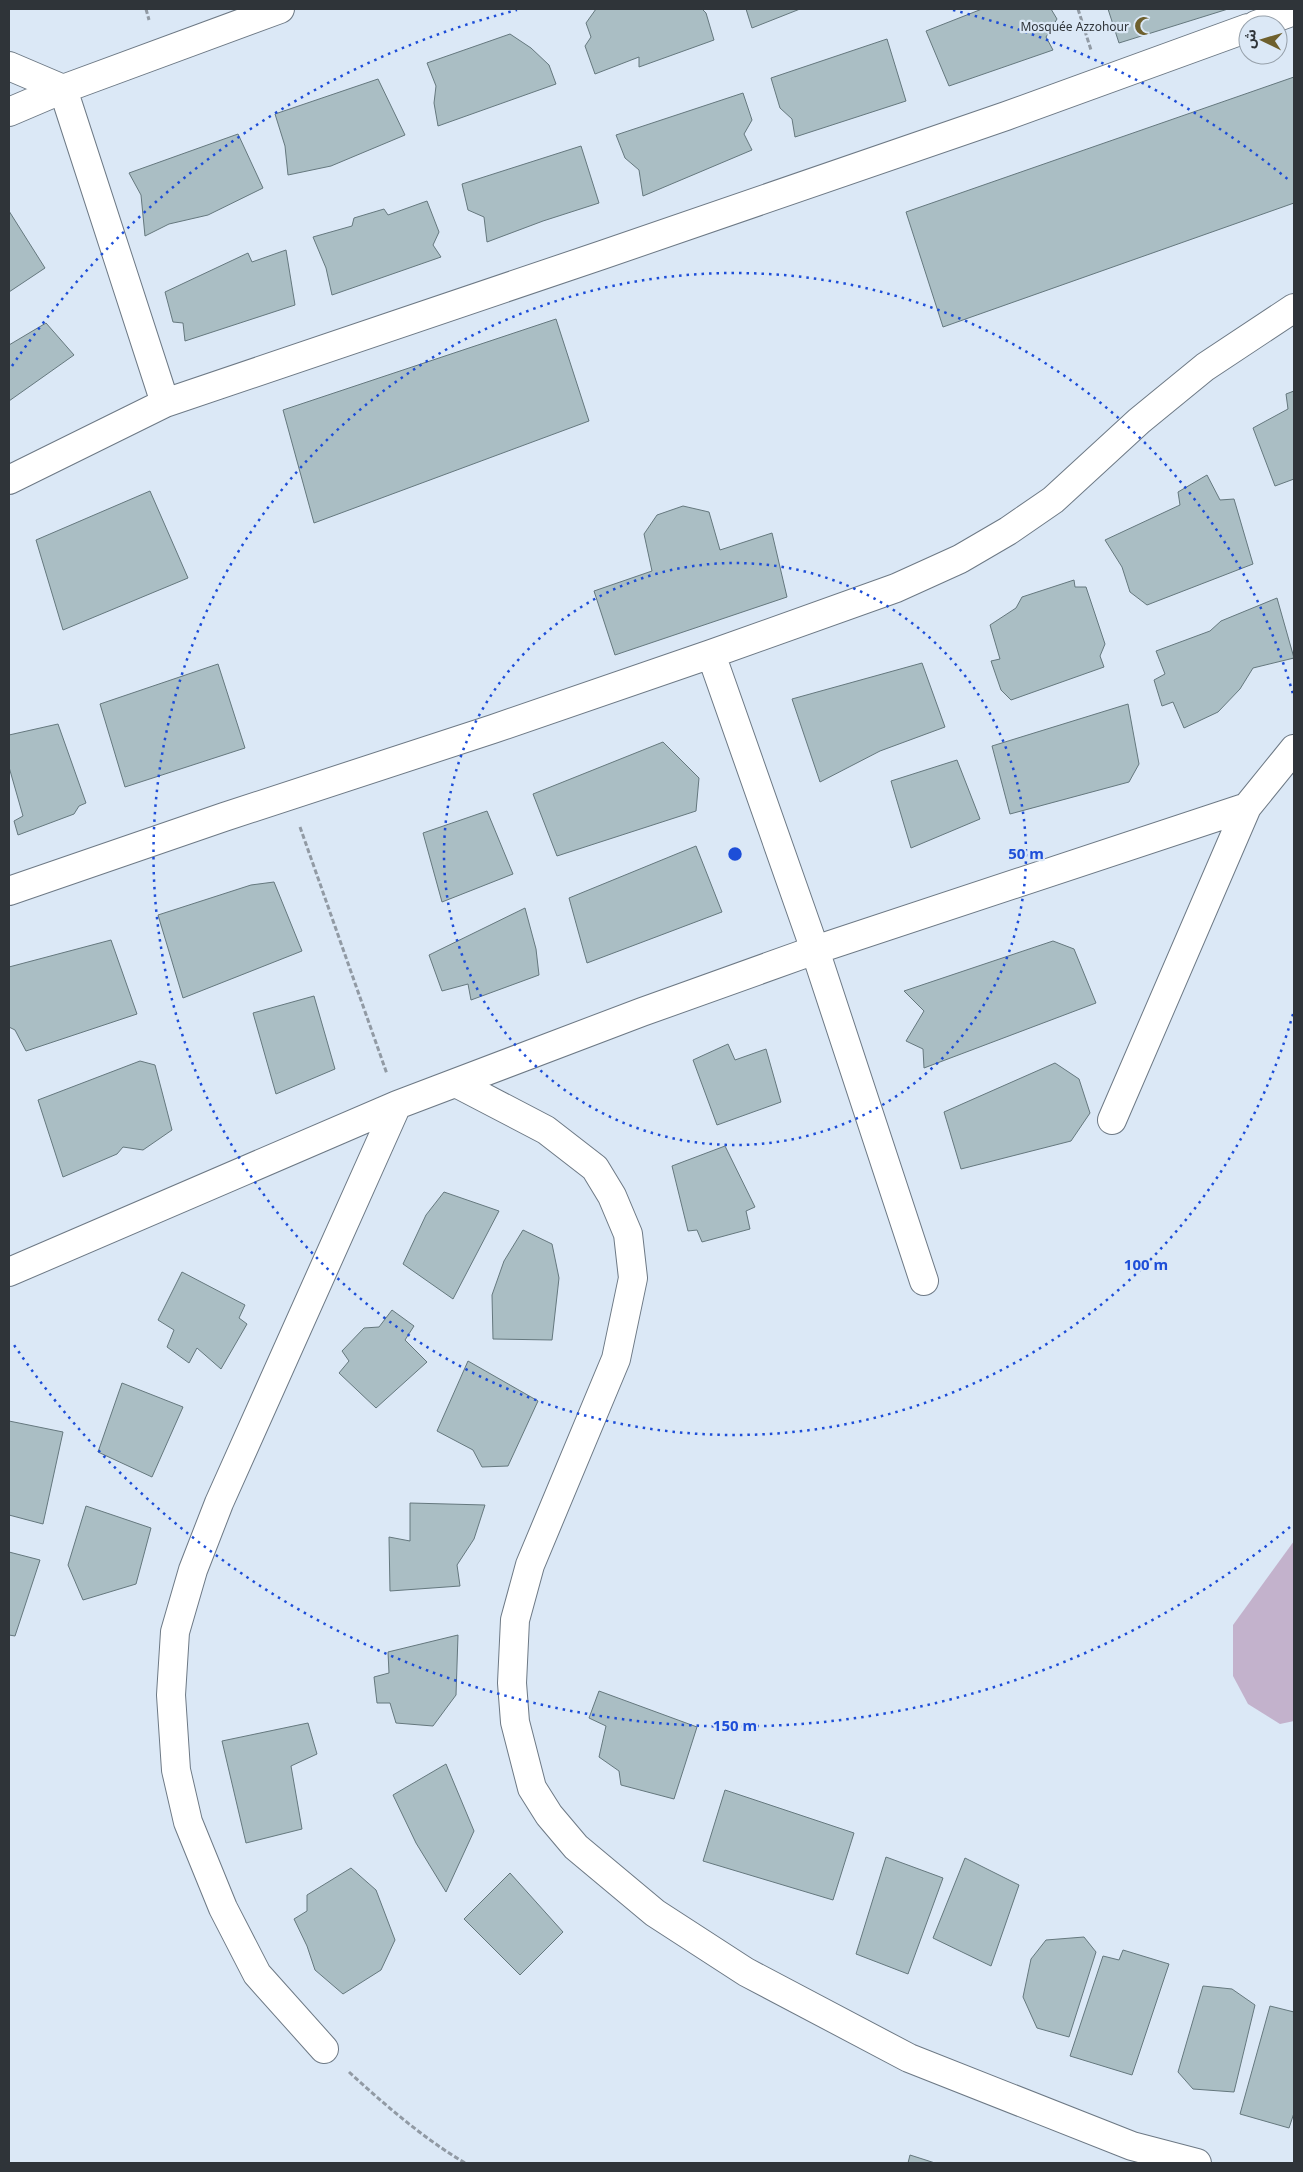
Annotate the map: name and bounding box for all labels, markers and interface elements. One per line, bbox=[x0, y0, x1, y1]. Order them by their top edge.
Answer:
mosque icon: Mosquée Azzohour bbox=[1133, 15, 1155, 37]
north arrow bbox=[1238, 15, 1288, 65]
place label: Mosquée Azzohour bbox=[1020, 18, 1129, 35]
text: ش bbox=[1239, 28, 1260, 49]
text: 50 m bbox=[1008, 843, 1044, 863]
centre of rings bbox=[726, 845, 744, 863]
text: 100 m bbox=[1124, 1254, 1168, 1274]
text: 150 m bbox=[713, 1715, 757, 1735]

